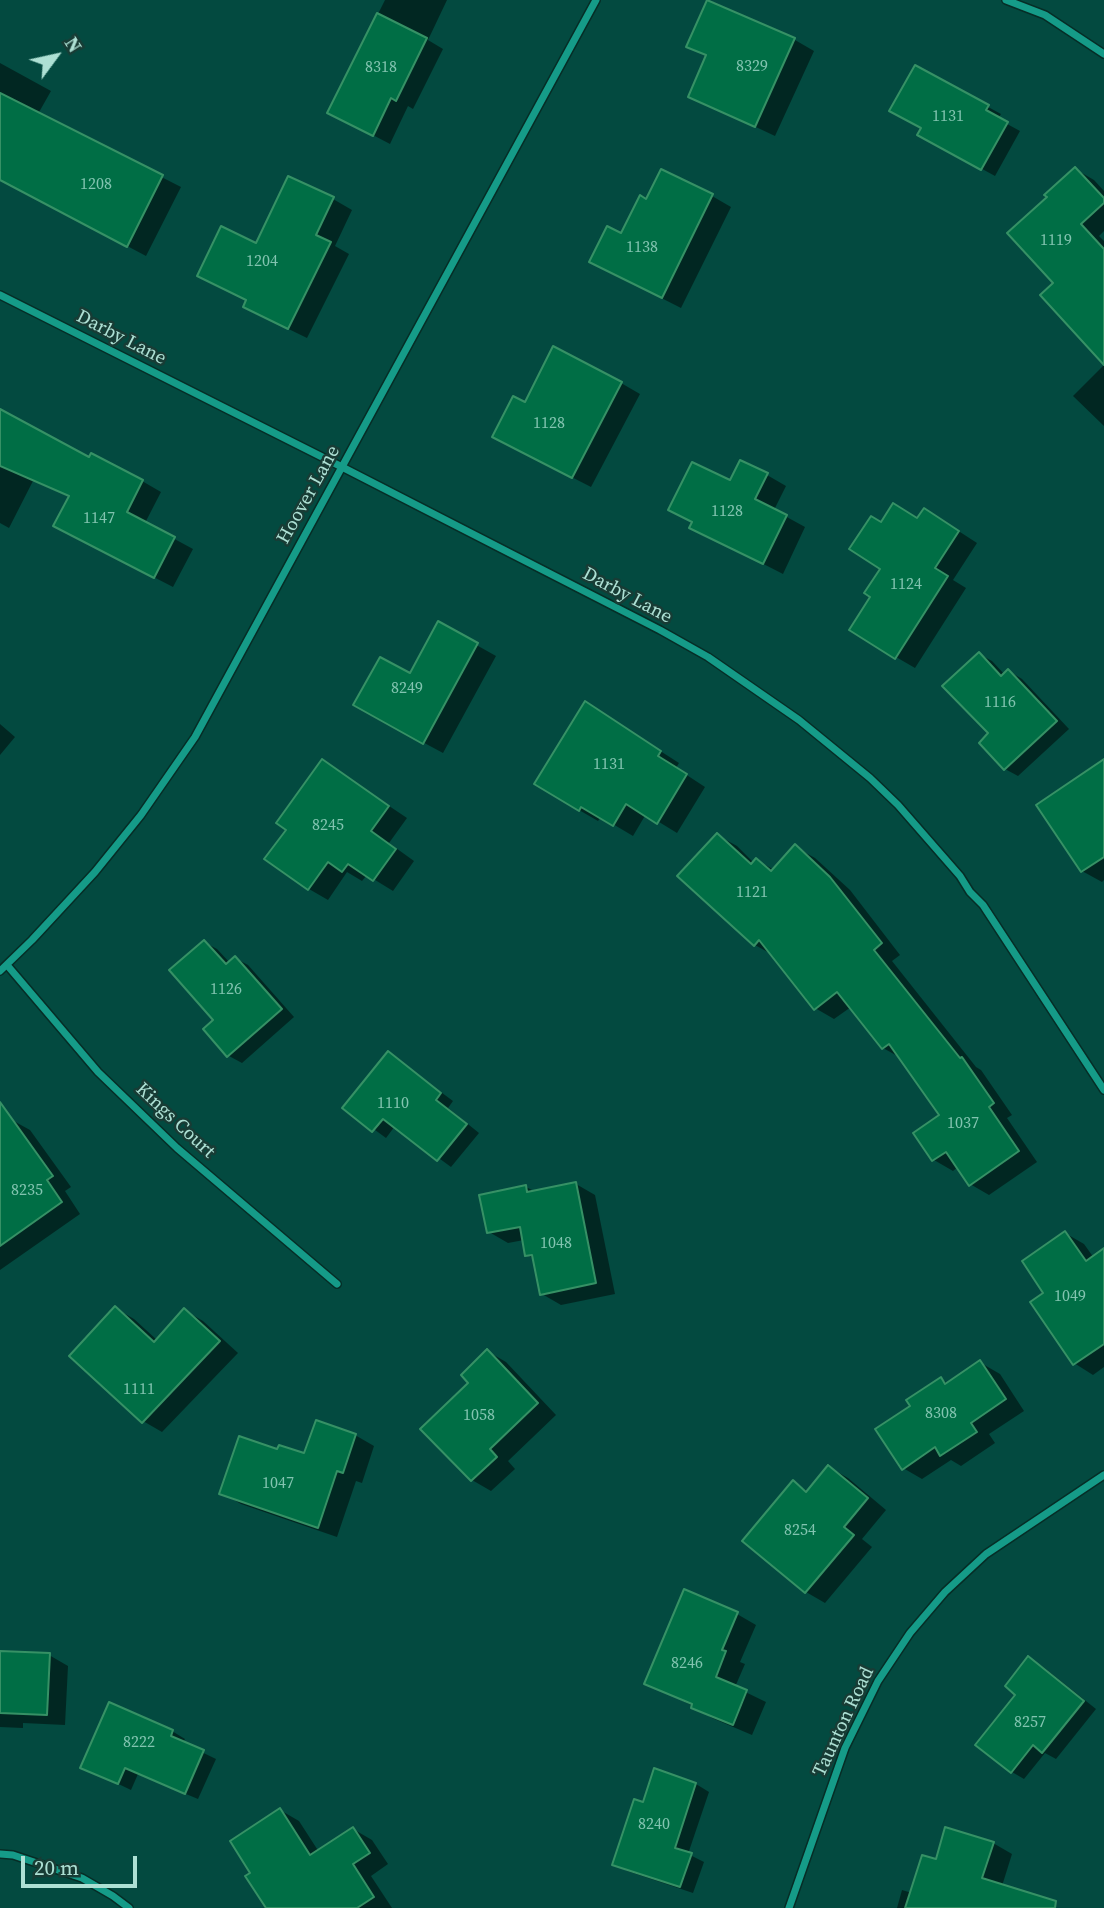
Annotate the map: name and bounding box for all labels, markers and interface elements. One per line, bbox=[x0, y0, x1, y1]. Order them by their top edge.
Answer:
north arrow bbox=[21, 21, 91, 91]
text: N bbox=[59, 32, 88, 57]
house number: 8329 bbox=[736, 57, 768, 77]
house number: 8318 bbox=[365, 58, 397, 78]
house number: 1131 bbox=[932, 107, 964, 127]
house number: 1208 bbox=[80, 175, 112, 195]
house number: 1119 bbox=[1040, 231, 1072, 251]
house number: 1138 bbox=[626, 238, 658, 258]
house number: 1204 bbox=[246, 252, 278, 272]
street label: Darby Lane bbox=[72, 306, 170, 370]
house number: 1128 bbox=[533, 414, 565, 434]
street label: Hoover Lane bbox=[273, 442, 345, 548]
house number: 1128 bbox=[711, 502, 743, 522]
house number: 1147 bbox=[83, 509, 115, 529]
street label: Darby Lane bbox=[578, 563, 676, 629]
house number: 1124 bbox=[890, 575, 922, 595]
house number: 8249 bbox=[391, 679, 423, 699]
house number: 1116 bbox=[984, 693, 1016, 713]
house number: 1131 bbox=[593, 755, 625, 775]
house number: 8245 bbox=[312, 816, 344, 836]
house number: 1121 bbox=[736, 883, 768, 903]
house number: 1126 bbox=[210, 980, 242, 1000]
street label: Kings Court bbox=[131, 1078, 219, 1164]
house number: 1110 bbox=[377, 1094, 409, 1114]
house number: 1037 bbox=[947, 1114, 979, 1134]
house number: 8235 bbox=[11, 1181, 43, 1201]
house number: 1048 bbox=[540, 1234, 572, 1254]
house number: 1049 bbox=[1054, 1287, 1086, 1307]
house number: 1111 bbox=[123, 1380, 155, 1400]
house number: 8308 bbox=[925, 1404, 957, 1424]
house number: 1058 bbox=[463, 1406, 495, 1426]
house number: 1047 bbox=[262, 1474, 294, 1494]
house number: 8254 bbox=[784, 1521, 816, 1541]
house number: 8246 bbox=[671, 1654, 703, 1674]
street label: Taunton Road bbox=[809, 1663, 879, 1781]
house number: 8257 bbox=[1014, 1713, 1046, 1733]
house number: 8222 bbox=[123, 1733, 155, 1753]
house number: 8240 bbox=[638, 1815, 670, 1835]
scale bar bbox=[24, 1842, 140, 1886]
text: 20 m bbox=[34, 1853, 79, 1882]

